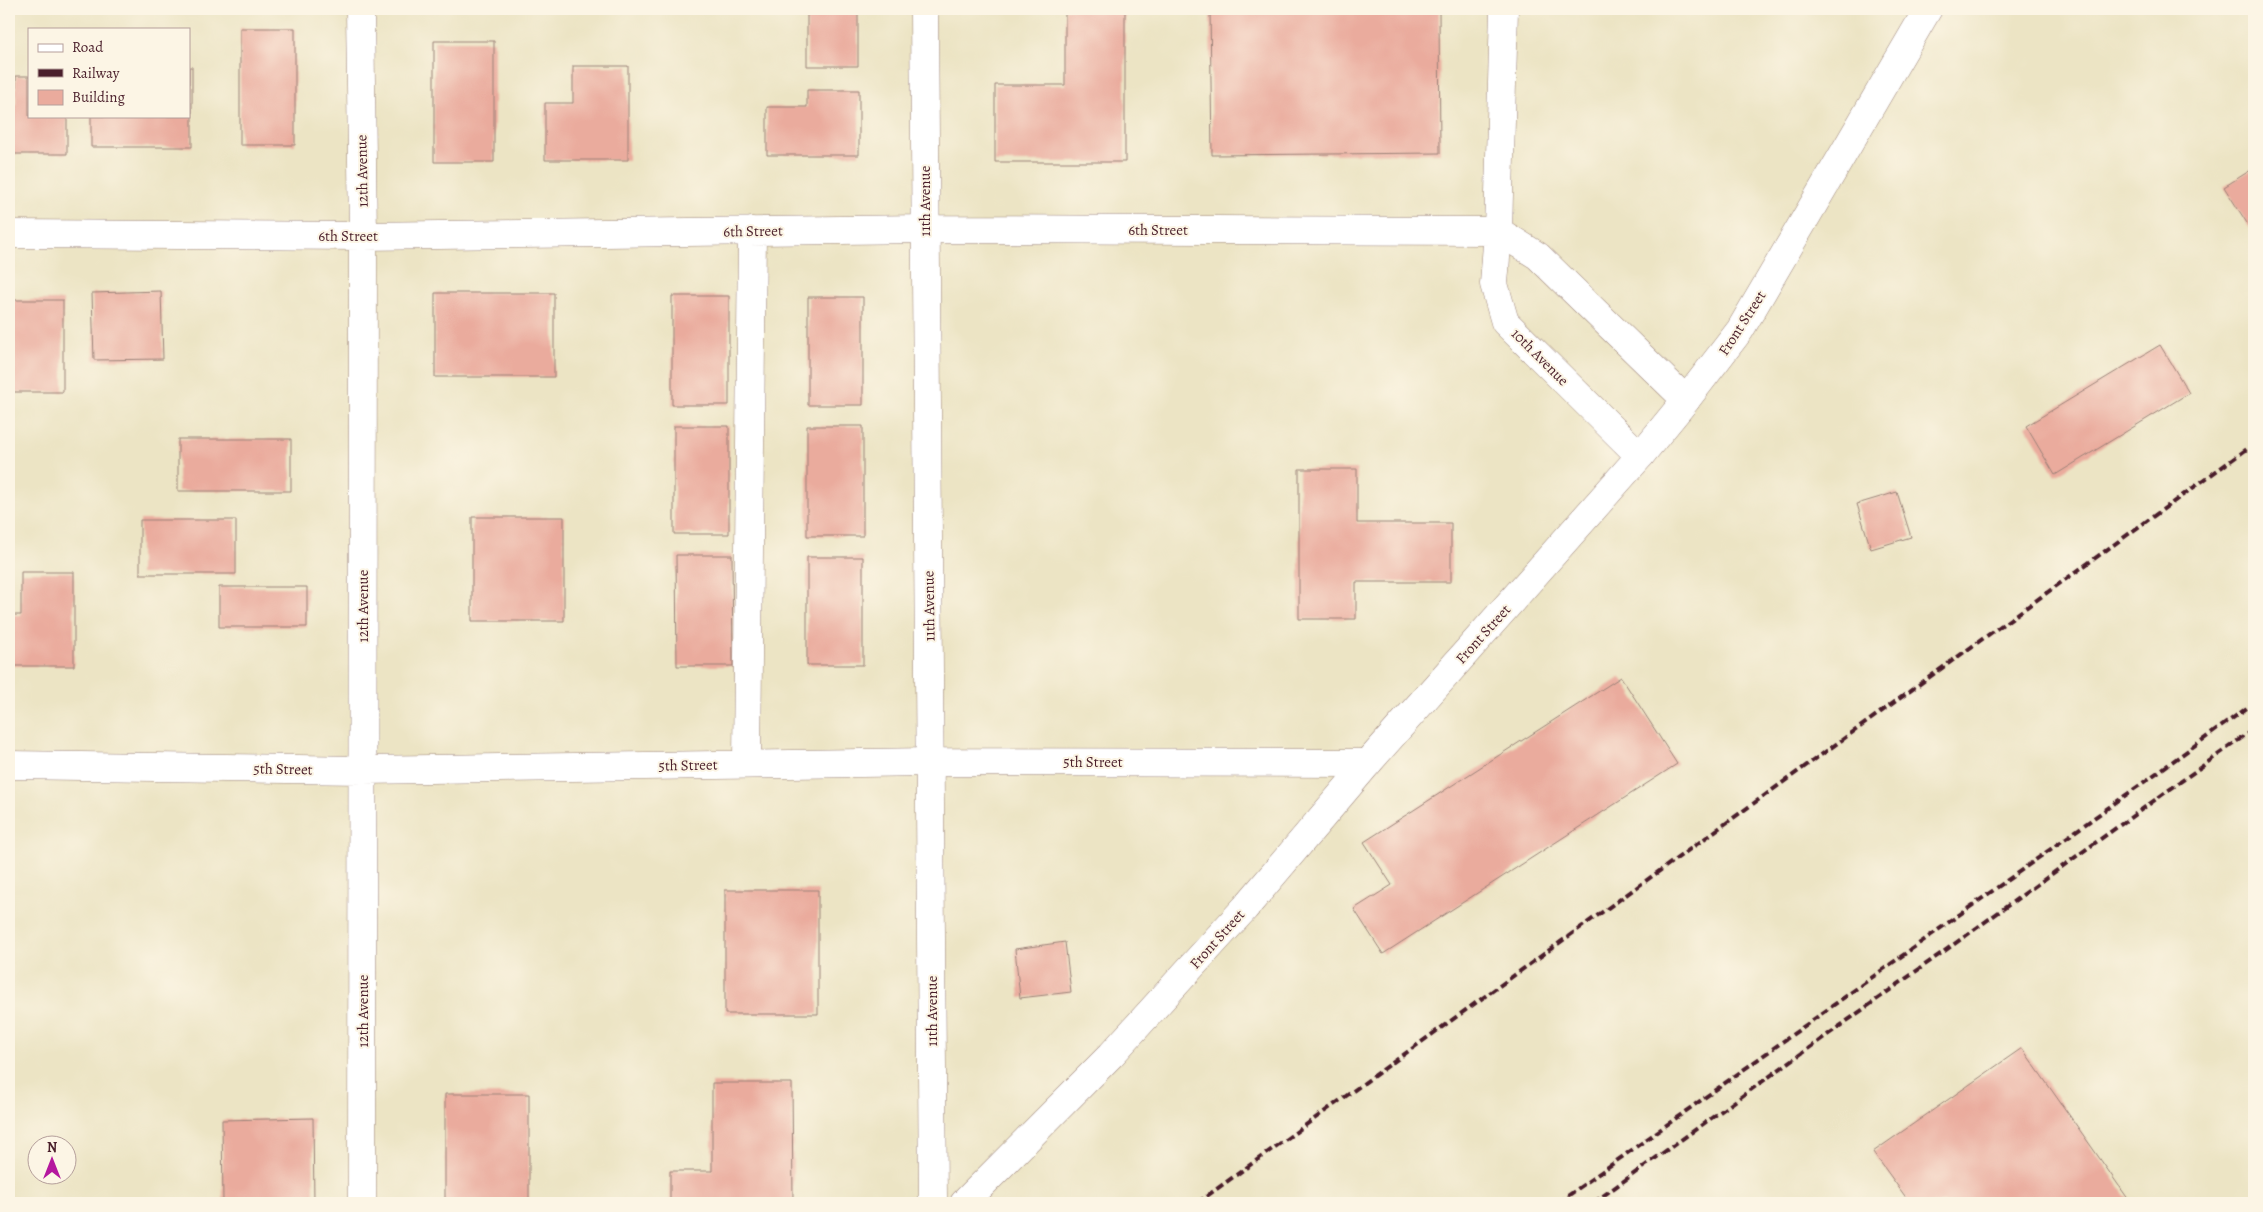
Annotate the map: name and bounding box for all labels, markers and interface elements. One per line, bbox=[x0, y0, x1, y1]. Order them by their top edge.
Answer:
legend bbox=[28, 28, 190, 118]
text: Road bbox=[72, 37, 104, 57]
text: Railway bbox=[72, 63, 120, 83]
text: Building bbox=[72, 87, 125, 107]
street label: 12th Avenue bbox=[351, 134, 373, 208]
street label: 11th Avenue bbox=[915, 165, 935, 236]
street label: 6th Street bbox=[723, 220, 783, 242]
street label: 6th Street bbox=[1128, 220, 1188, 240]
street label: 6th Street bbox=[318, 226, 378, 246]
street label: Front Street bbox=[1714, 287, 1770, 359]
street label: 10th Avenue bbox=[1507, 324, 1573, 390]
street label: 12th Avenue bbox=[353, 569, 373, 642]
street label: 11th Avenue bbox=[918, 570, 940, 642]
street label: Front Street bbox=[1451, 600, 1515, 668]
street label: 5th Street bbox=[1063, 752, 1123, 772]
street label: 5th Street bbox=[658, 754, 718, 776]
street label: 5th Street bbox=[253, 758, 313, 780]
street label: Front Street bbox=[1185, 905, 1249, 973]
street label: 12th Avenue bbox=[353, 974, 373, 1047]
street label: 11th Avenue bbox=[922, 975, 942, 1046]
north arrow bbox=[28, 1134, 78, 1184]
text: N bbox=[47, 1138, 57, 1157]

